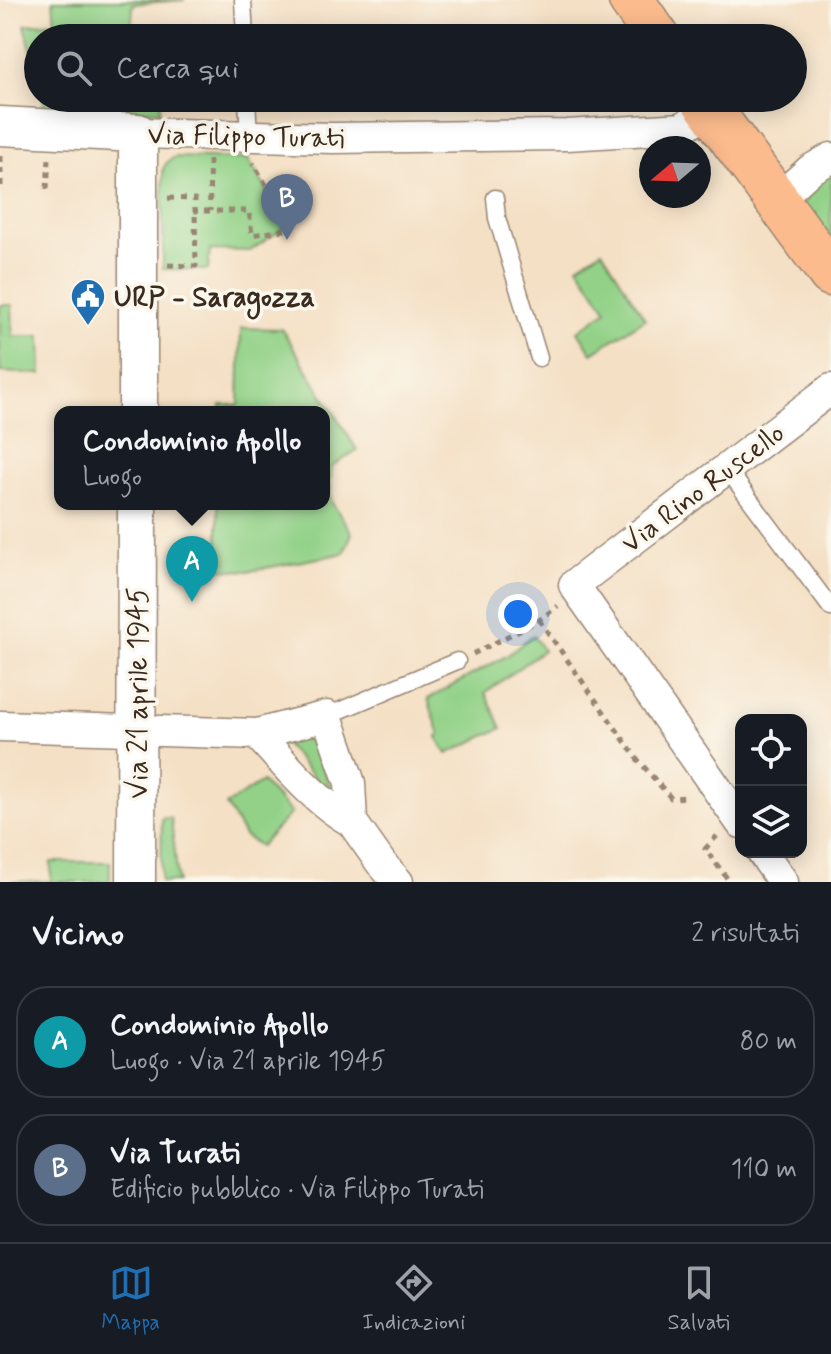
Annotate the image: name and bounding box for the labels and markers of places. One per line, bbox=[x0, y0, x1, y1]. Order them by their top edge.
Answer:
pin: B bbox=[261, 174, 313, 240]
public building icon: URP - Saragozza bbox=[69, 277, 107, 327]
place label: URP - Saragozza bbox=[114, 280, 315, 320]
pin: A bbox=[166, 536, 218, 602]

